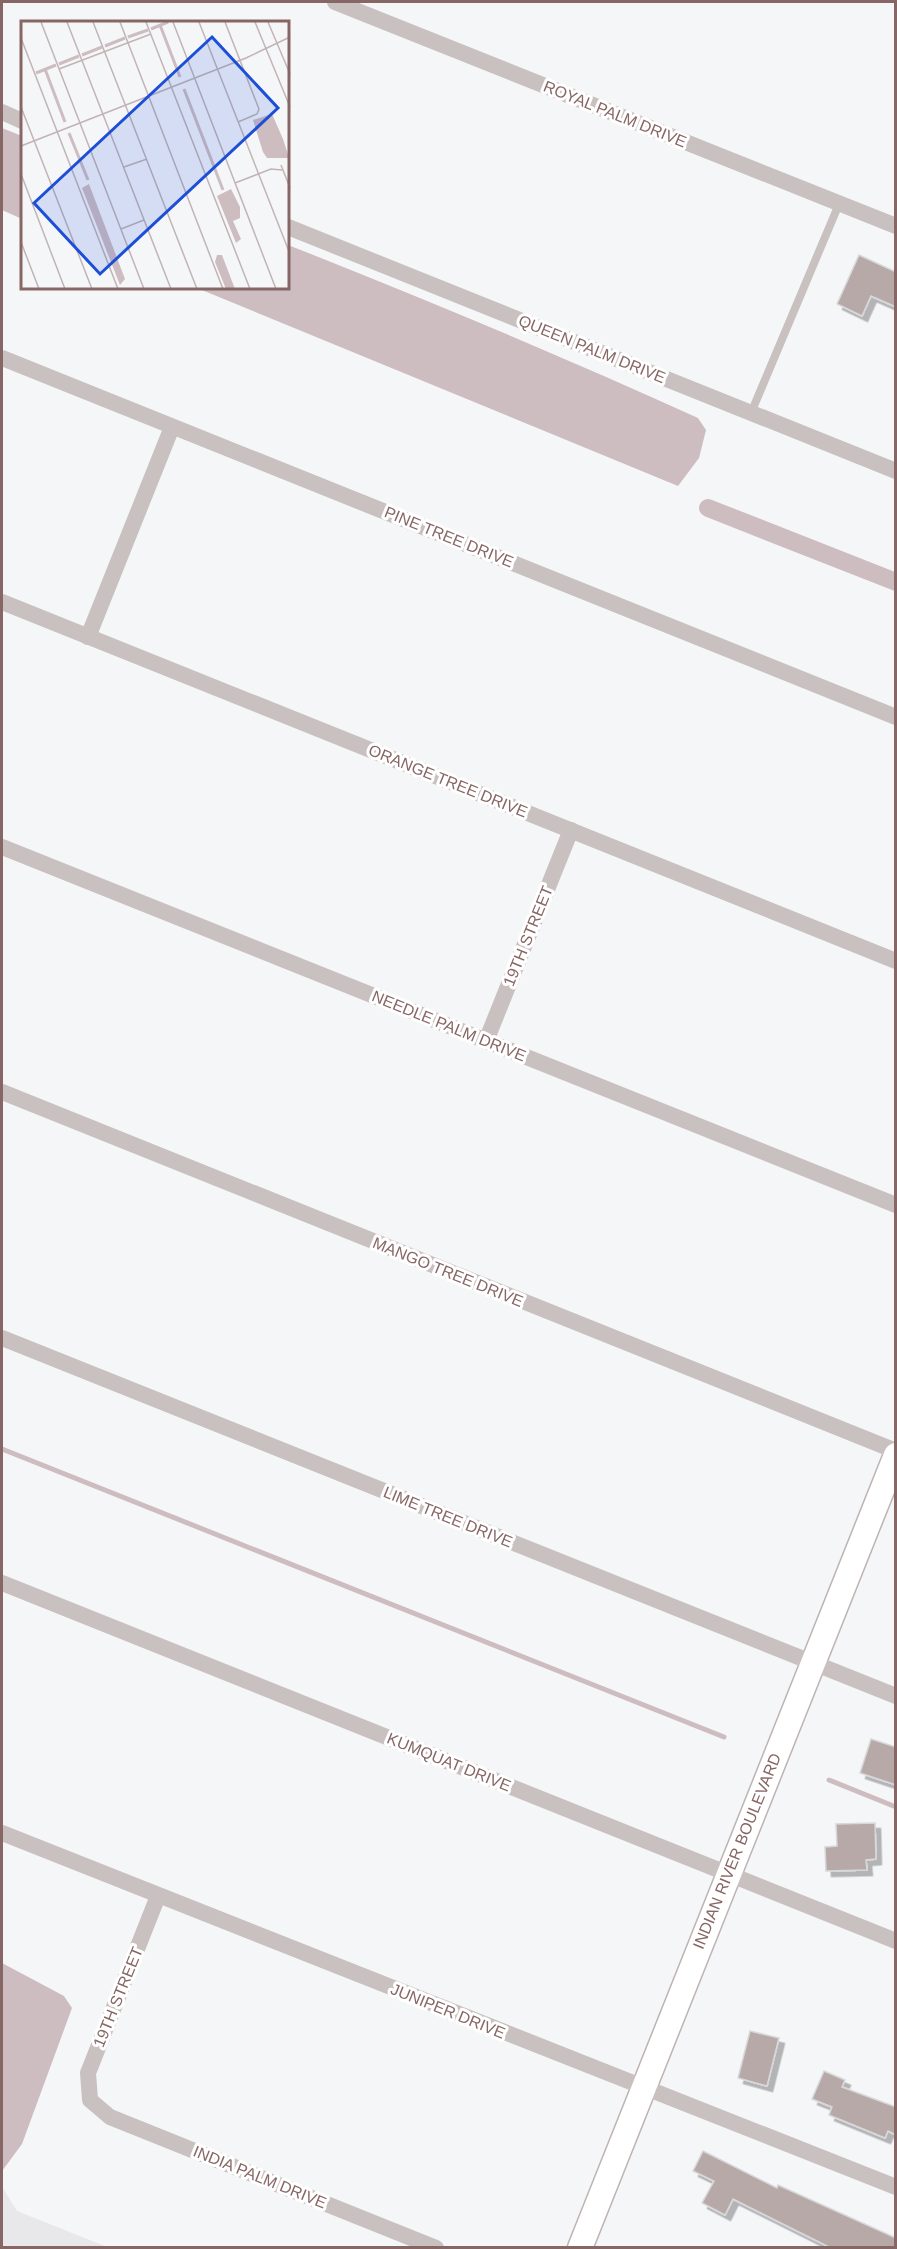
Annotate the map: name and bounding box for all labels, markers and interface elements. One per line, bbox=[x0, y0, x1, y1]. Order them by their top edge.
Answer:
inset map bbox=[21, 21, 290, 290]
street label: ROYAL PALM DRIVE bbox=[541, 78, 689, 150]
street label: QUEEN PALM DRIVE bbox=[516, 312, 668, 386]
street label: PINE TREE DRIVE bbox=[382, 503, 516, 571]
street label: ORANGE TREE DRIVE bbox=[366, 741, 530, 821]
street label: 19TH STREET bbox=[500, 883, 556, 989]
street label: NEEDLE PALM DRIVE bbox=[370, 987, 528, 1065]
street label: MANGO TREE DRIVE bbox=[370, 1234, 526, 1310]
street label: LIME TREE DRIVE bbox=[381, 1483, 515, 1551]
street label: KUMQUAT DRIVE bbox=[385, 1729, 513, 1795]
street label: INDIAN RIVER BOULEVARD bbox=[690, 1751, 784, 1951]
street label: 19TH STREET bbox=[90, 1944, 146, 2050]
street label: JUNIPER DRIVE bbox=[388, 1980, 508, 2042]
street label: INDIA PALM DRIVE bbox=[191, 2143, 329, 2211]

